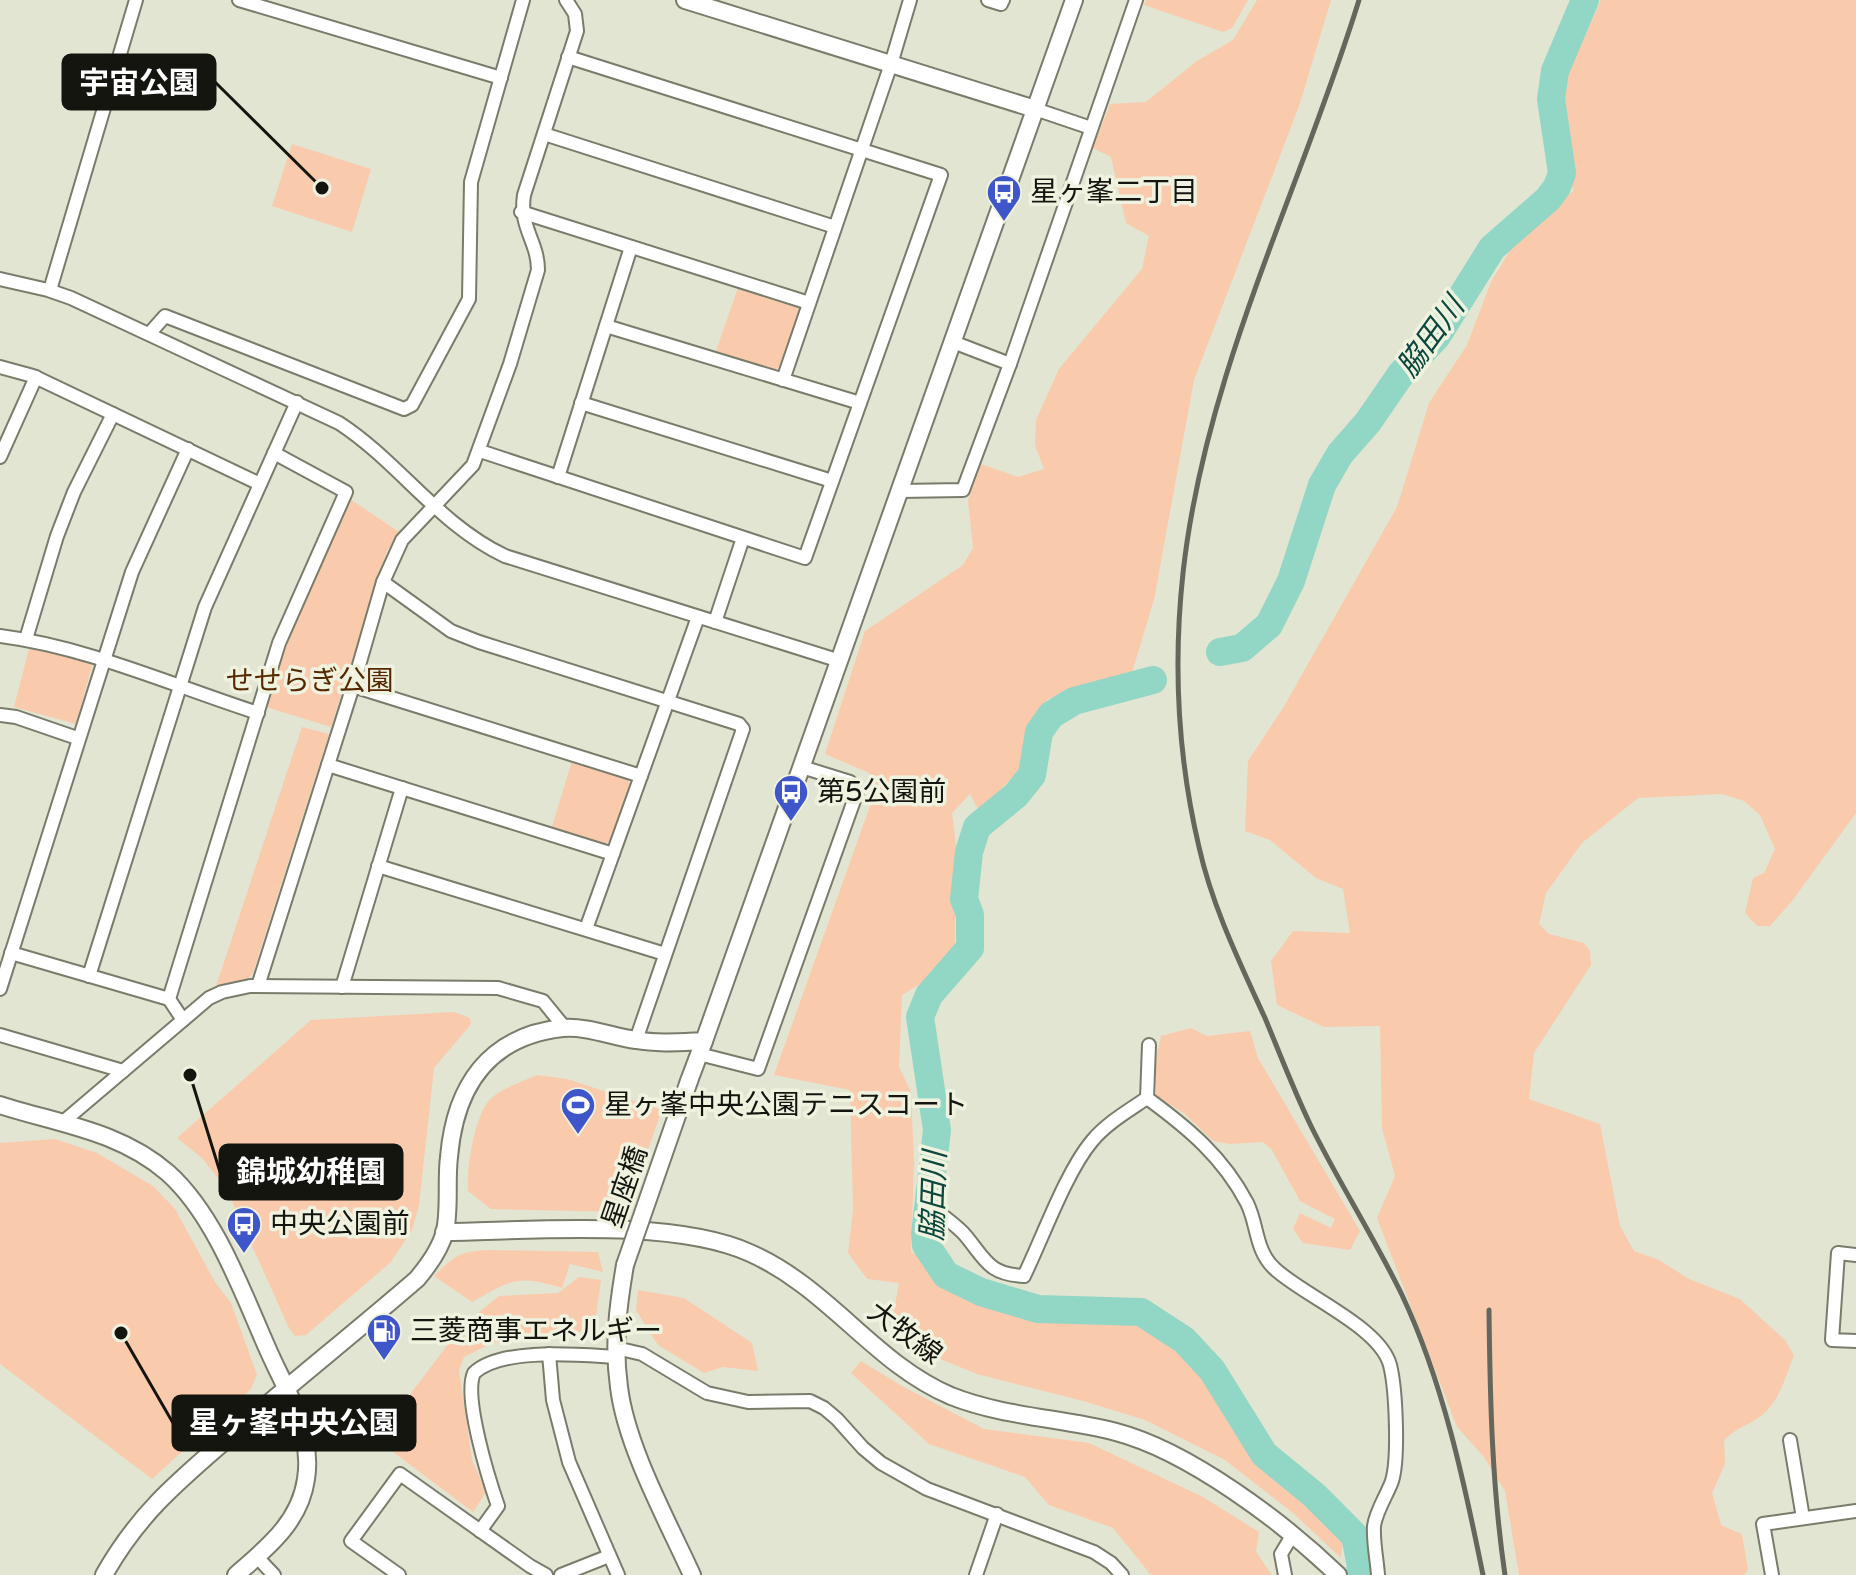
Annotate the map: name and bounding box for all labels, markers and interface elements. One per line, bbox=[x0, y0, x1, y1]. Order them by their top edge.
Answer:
callout: 宇宙公園 bbox=[63, 55, 215, 109]
text: 宇宙公園 bbox=[79, 65, 199, 102]
bus stop icon: 星ヶ峯二丁目 bbox=[985, 173, 1023, 223]
place label: 星ヶ峯二丁目 bbox=[1030, 175, 1198, 209]
water label: 脇田川 bbox=[1390, 287, 1474, 384]
park label: せせらぎ公園 bbox=[226, 664, 394, 698]
bus stop icon: 第5公園前 bbox=[772, 773, 810, 823]
place label: 第5公園前 bbox=[817, 775, 947, 809]
sports icon: 星ヶ峯中央公園テニスコート bbox=[559, 1086, 597, 1136]
place label: 星ヶ峯中央公園テニスコート bbox=[604, 1088, 968, 1122]
street label: 星座橋 bbox=[595, 1142, 655, 1232]
callout: 錦城幼稚園 bbox=[220, 1145, 402, 1199]
water label: 脇田川 bbox=[914, 1147, 954, 1242]
text: 錦城幼稚園 bbox=[236, 1154, 386, 1191]
bus stop icon: 中央公園前 bbox=[225, 1205, 263, 1255]
place label: 中央公園前 bbox=[270, 1207, 410, 1241]
street label: 大牧線 bbox=[861, 1294, 949, 1372]
fuel station icon: 三菱商事エネルギー bbox=[365, 1312, 403, 1362]
place label: 三菱商事エネルギー bbox=[410, 1314, 662, 1348]
callout: 星ヶ峯中央公園 bbox=[173, 1396, 415, 1450]
text: 星ヶ峯中央公園 bbox=[189, 1405, 399, 1442]

